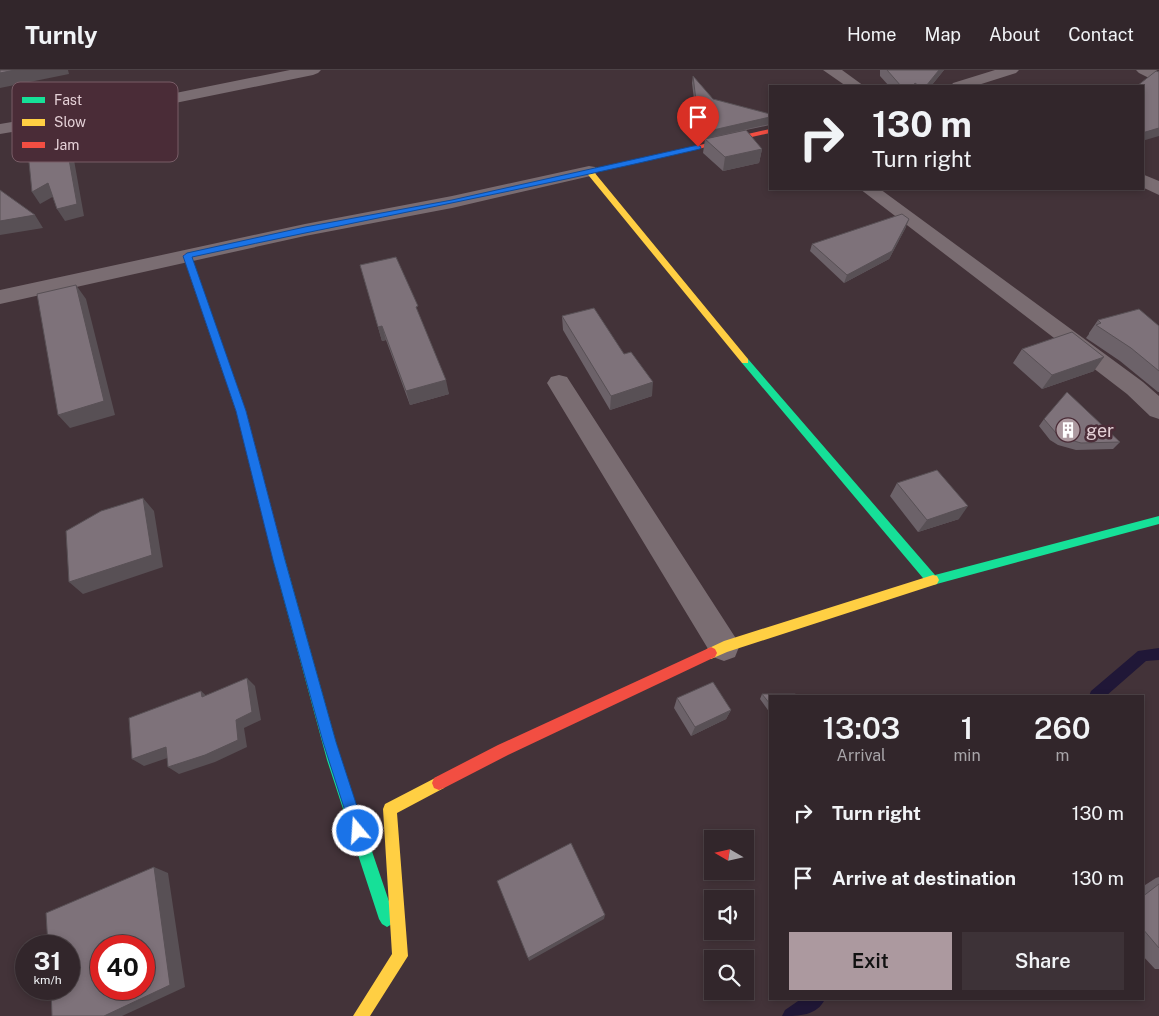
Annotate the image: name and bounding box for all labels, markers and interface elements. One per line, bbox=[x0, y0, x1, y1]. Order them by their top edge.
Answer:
text: Turnly bbox=[25, 21, 98, 49]
text: Home bbox=[847, 24, 897, 45]
text: Map bbox=[925, 24, 961, 45]
text: About bbox=[989, 24, 1040, 45]
text: Contact bbox=[1068, 24, 1134, 45]
legend bbox=[12, 82, 178, 162]
text: Fast bbox=[54, 92, 82, 108]
pin bbox=[677, 96, 719, 147]
icon: arrive bbox=[684, 103, 712, 131]
text: 130 m bbox=[872, 104, 972, 145]
icon: right bbox=[789, 105, 854, 170]
text: Slow bbox=[54, 114, 86, 130]
text: Jam bbox=[54, 137, 79, 153]
text: Turn right bbox=[872, 146, 972, 172]
building icon: ger bbox=[1055, 417, 1081, 443]
place label: ger bbox=[1086, 420, 1114, 441]
text: 13:03 bbox=[822, 710, 900, 746]
text: 1 bbox=[961, 710, 973, 746]
text: 260 bbox=[1034, 710, 1091, 746]
text: Arrival bbox=[837, 746, 886, 765]
text: min bbox=[954, 746, 981, 765]
text: m bbox=[1055, 746, 1069, 765]
icon: right bbox=[789, 799, 817, 827]
text: Turn right bbox=[832, 802, 921, 824]
text: 130 m bbox=[1072, 802, 1124, 824]
position arrow bbox=[331, 804, 383, 856]
north arrow bbox=[704, 830, 754, 880]
map controls bbox=[704, 830, 754, 1000]
icon: arrive bbox=[789, 864, 817, 892]
text: Arrive at destination bbox=[832, 867, 1016, 889]
text: 130 m bbox=[1072, 867, 1124, 889]
button: sound bbox=[704, 890, 754, 940]
button: Exit bbox=[789, 932, 952, 990]
button: Share bbox=[962, 932, 1124, 990]
speed limit sign: 40 bbox=[90, 935, 155, 1000]
text: 31 bbox=[34, 946, 61, 976]
button: search bbox=[704, 950, 754, 1000]
text: km/h bbox=[33, 973, 62, 987]

